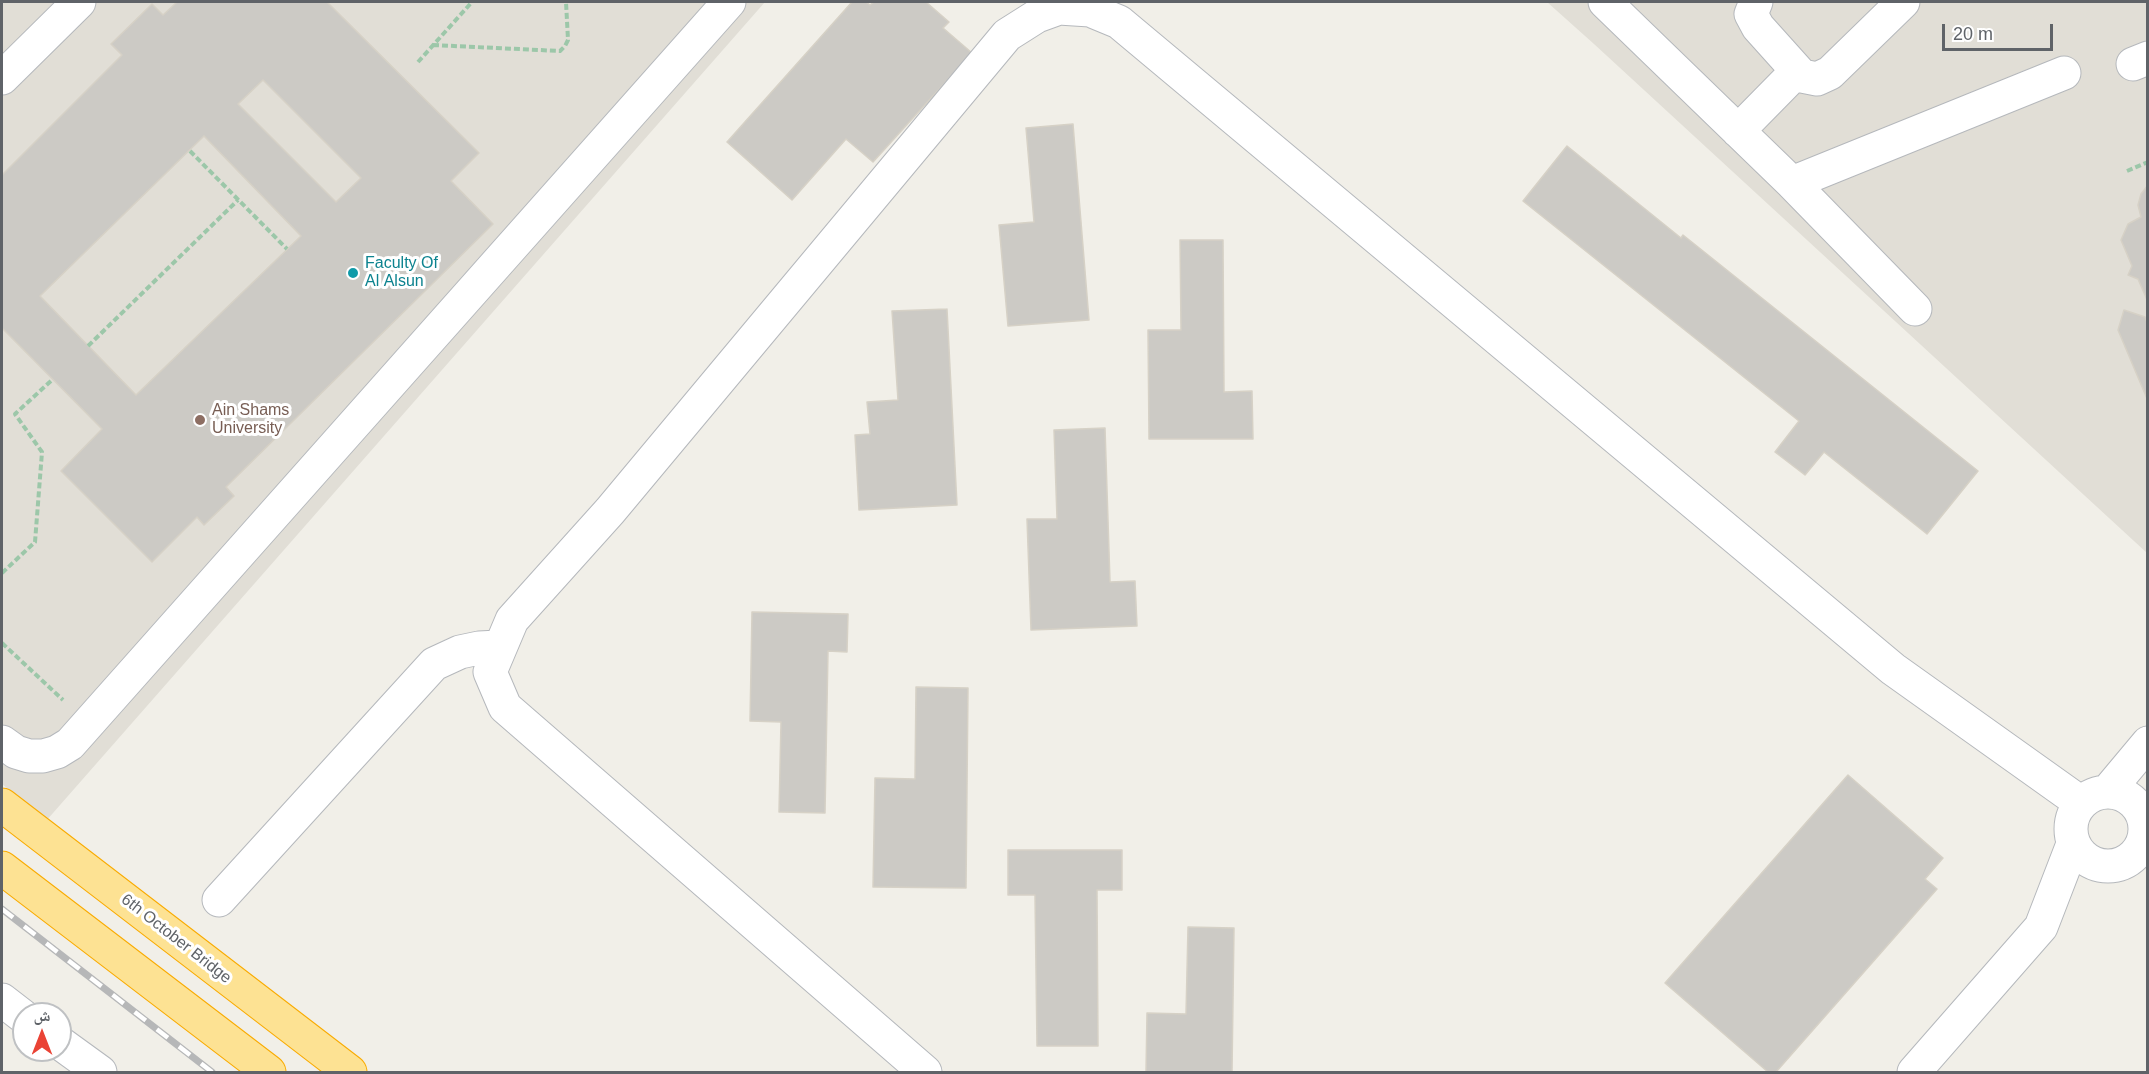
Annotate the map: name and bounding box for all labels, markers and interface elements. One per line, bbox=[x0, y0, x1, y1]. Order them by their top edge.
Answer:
scale bar bbox=[1945, 12, 2056, 50]
text: 20 m bbox=[1953, 24, 1993, 44]
place label: Faculty Of Al Alsun bbox=[365, 254, 438, 292]
marker: Faculty Of Al Alsun bbox=[346, 266, 360, 280]
place label: Ain Shams University bbox=[212, 401, 289, 439]
marker: Ain Shams University bbox=[193, 413, 207, 427]
street label: 6th October Bridge bbox=[117, 890, 235, 988]
north arrow bbox=[12, 1002, 72, 1062]
text: ش bbox=[34, 1007, 50, 1024]

